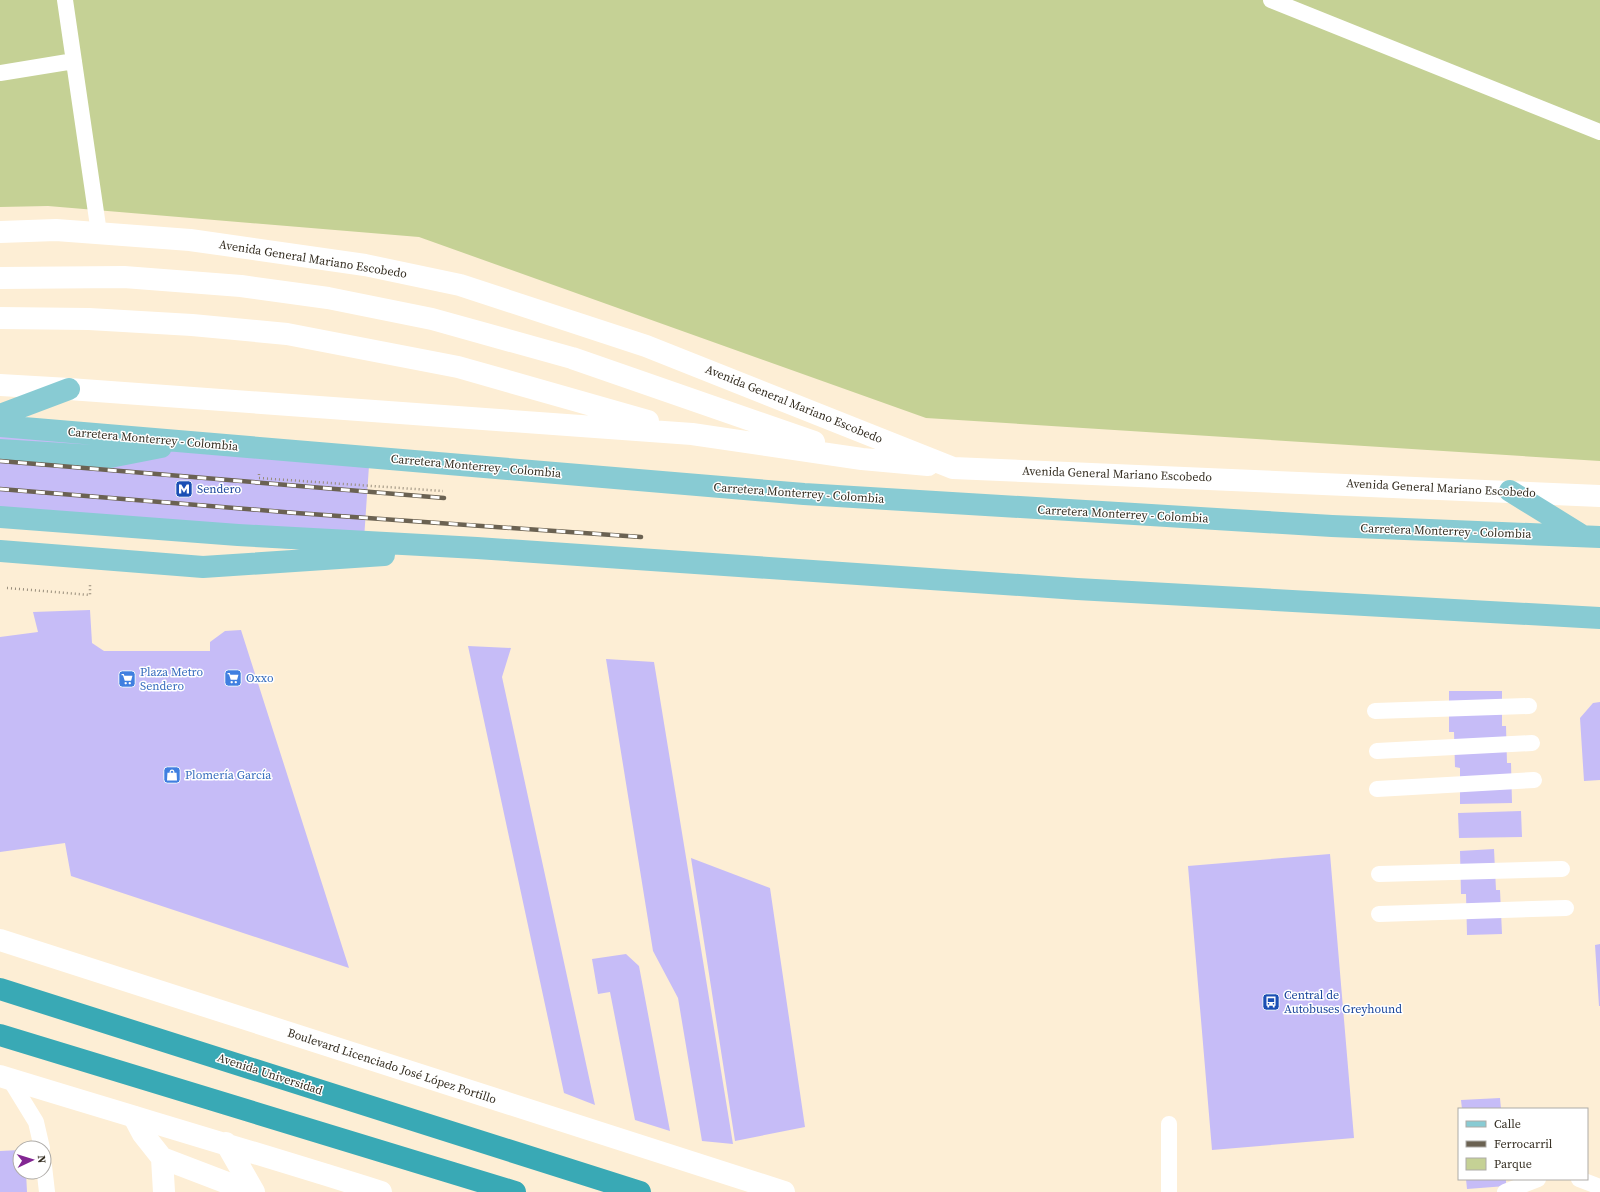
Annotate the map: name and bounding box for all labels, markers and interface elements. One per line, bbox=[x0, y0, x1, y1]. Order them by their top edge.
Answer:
street label: Avenida General Mariano Escobedo bbox=[218, 236, 408, 282]
street label: Avenida General Mariano Escobedo bbox=[703, 361, 885, 447]
street label: Carretera Monterrey - Colombia bbox=[67, 424, 240, 455]
street label: Carretera Monterrey - Colombia bbox=[390, 451, 563, 482]
street label: Avenida General Mariano Escobedo bbox=[1022, 463, 1213, 485]
street label: Avenida General Mariano Escobedo bbox=[1346, 475, 1537, 501]
metro station icon: Sendero bbox=[174, 479, 194, 499]
street label: Carretera Monterrey - Colombia bbox=[713, 479, 886, 507]
place label: Sendero bbox=[197, 481, 241, 497]
street label: Carretera Monterrey - Colombia bbox=[1037, 502, 1210, 527]
street label: Carretera Monterrey - Colombia bbox=[1360, 520, 1533, 542]
place label: Plaza Metro Sendero bbox=[140, 664, 204, 694]
supermarket icon: Oxxo bbox=[223, 668, 243, 688]
supermarket icon: Plaza Metro Sendero bbox=[117, 669, 137, 689]
place label: Oxxo bbox=[246, 670, 274, 686]
shop icon: Plomería García bbox=[162, 765, 182, 785]
place label: Plomería García bbox=[185, 767, 272, 783]
place label: Central de Autobuses Greyhound bbox=[1284, 987, 1402, 1017]
bus stop icon: Central de Autobuses Greyhound bbox=[1261, 992, 1281, 1012]
street label: Boulevard Licenciado José López Portillo bbox=[286, 1025, 499, 1108]
street label: Avenida Universidad bbox=[215, 1049, 325, 1099]
legend bbox=[1458, 1108, 1588, 1180]
text: Calle bbox=[1494, 1116, 1521, 1132]
text: Ferrocarril bbox=[1494, 1136, 1553, 1152]
north arrow bbox=[12, 1140, 52, 1180]
text: N bbox=[34, 1155, 49, 1164]
text: Parque bbox=[1494, 1156, 1532, 1172]

